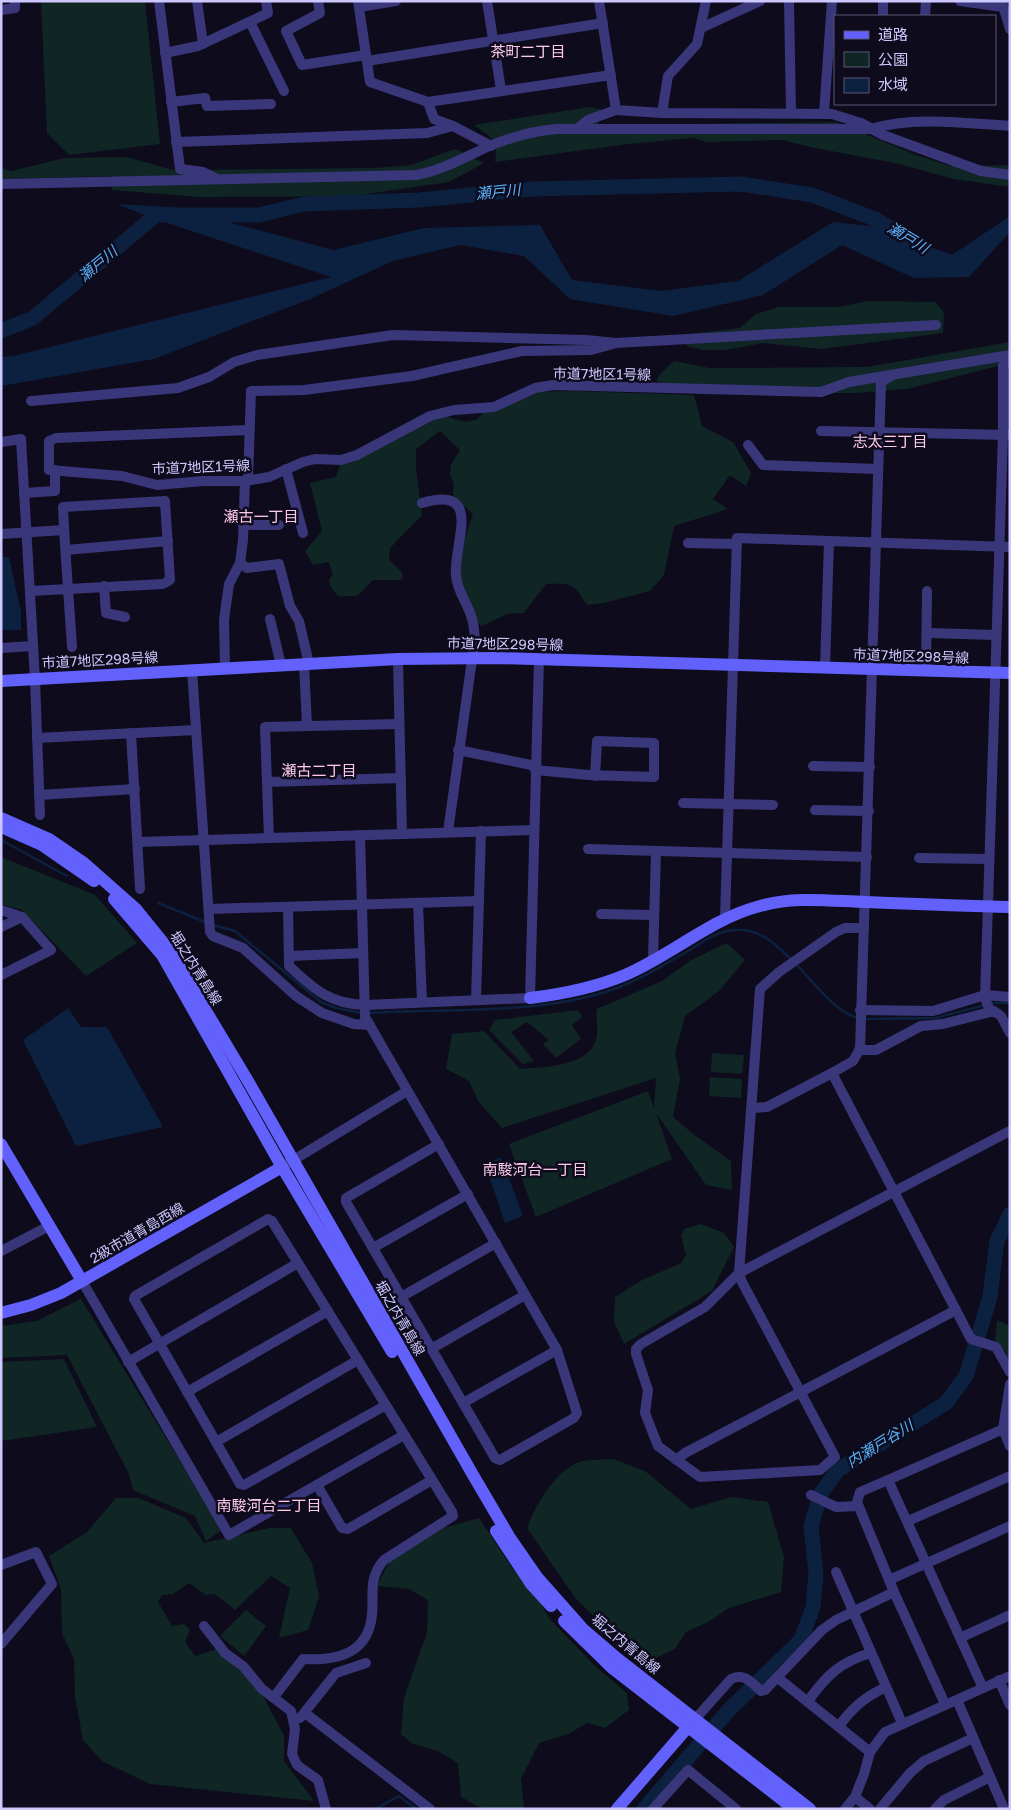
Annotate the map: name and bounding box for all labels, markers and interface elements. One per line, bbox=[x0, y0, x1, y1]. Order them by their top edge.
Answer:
legend bbox=[834, 15, 996, 105]
text: 道路 bbox=[878, 25, 908, 43]
district label: 茶町二丁目 bbox=[490, 42, 566, 60]
text: 公園 bbox=[878, 50, 908, 68]
text: 水域 bbox=[878, 75, 908, 93]
water label: 瀬戸川 bbox=[475, 179, 523, 202]
water label: 瀬戸川 bbox=[885, 218, 934, 257]
water label: 瀬戸川 bbox=[74, 241, 122, 285]
street label: 市道7地区1号線 bbox=[553, 364, 651, 383]
district label: 志太三丁目 bbox=[852, 432, 928, 450]
street label: 市道7地区1号線 bbox=[152, 456, 250, 477]
district label: 瀬古一丁目 bbox=[223, 507, 299, 525]
street label: 市道7地区298号線 bbox=[447, 634, 563, 653]
street label: 市道7地区298号線 bbox=[852, 645, 970, 666]
street label: 市道7地区298号線 bbox=[41, 648, 159, 671]
district label: 瀬古二丁目 bbox=[281, 761, 357, 779]
street label: 堀之内青島線 bbox=[167, 928, 226, 1008]
district label: 南駿河台一丁目 bbox=[482, 1160, 588, 1178]
street label: 2級市道青島西線 bbox=[87, 1199, 187, 1266]
street label: 堀之内青島線 bbox=[372, 1277, 429, 1358]
water label: 内瀬戸谷川 bbox=[843, 1415, 918, 1471]
district label: 南駿河台二丁目 bbox=[216, 1496, 322, 1514]
street label: 堀之内青島線 bbox=[589, 1610, 664, 1677]

